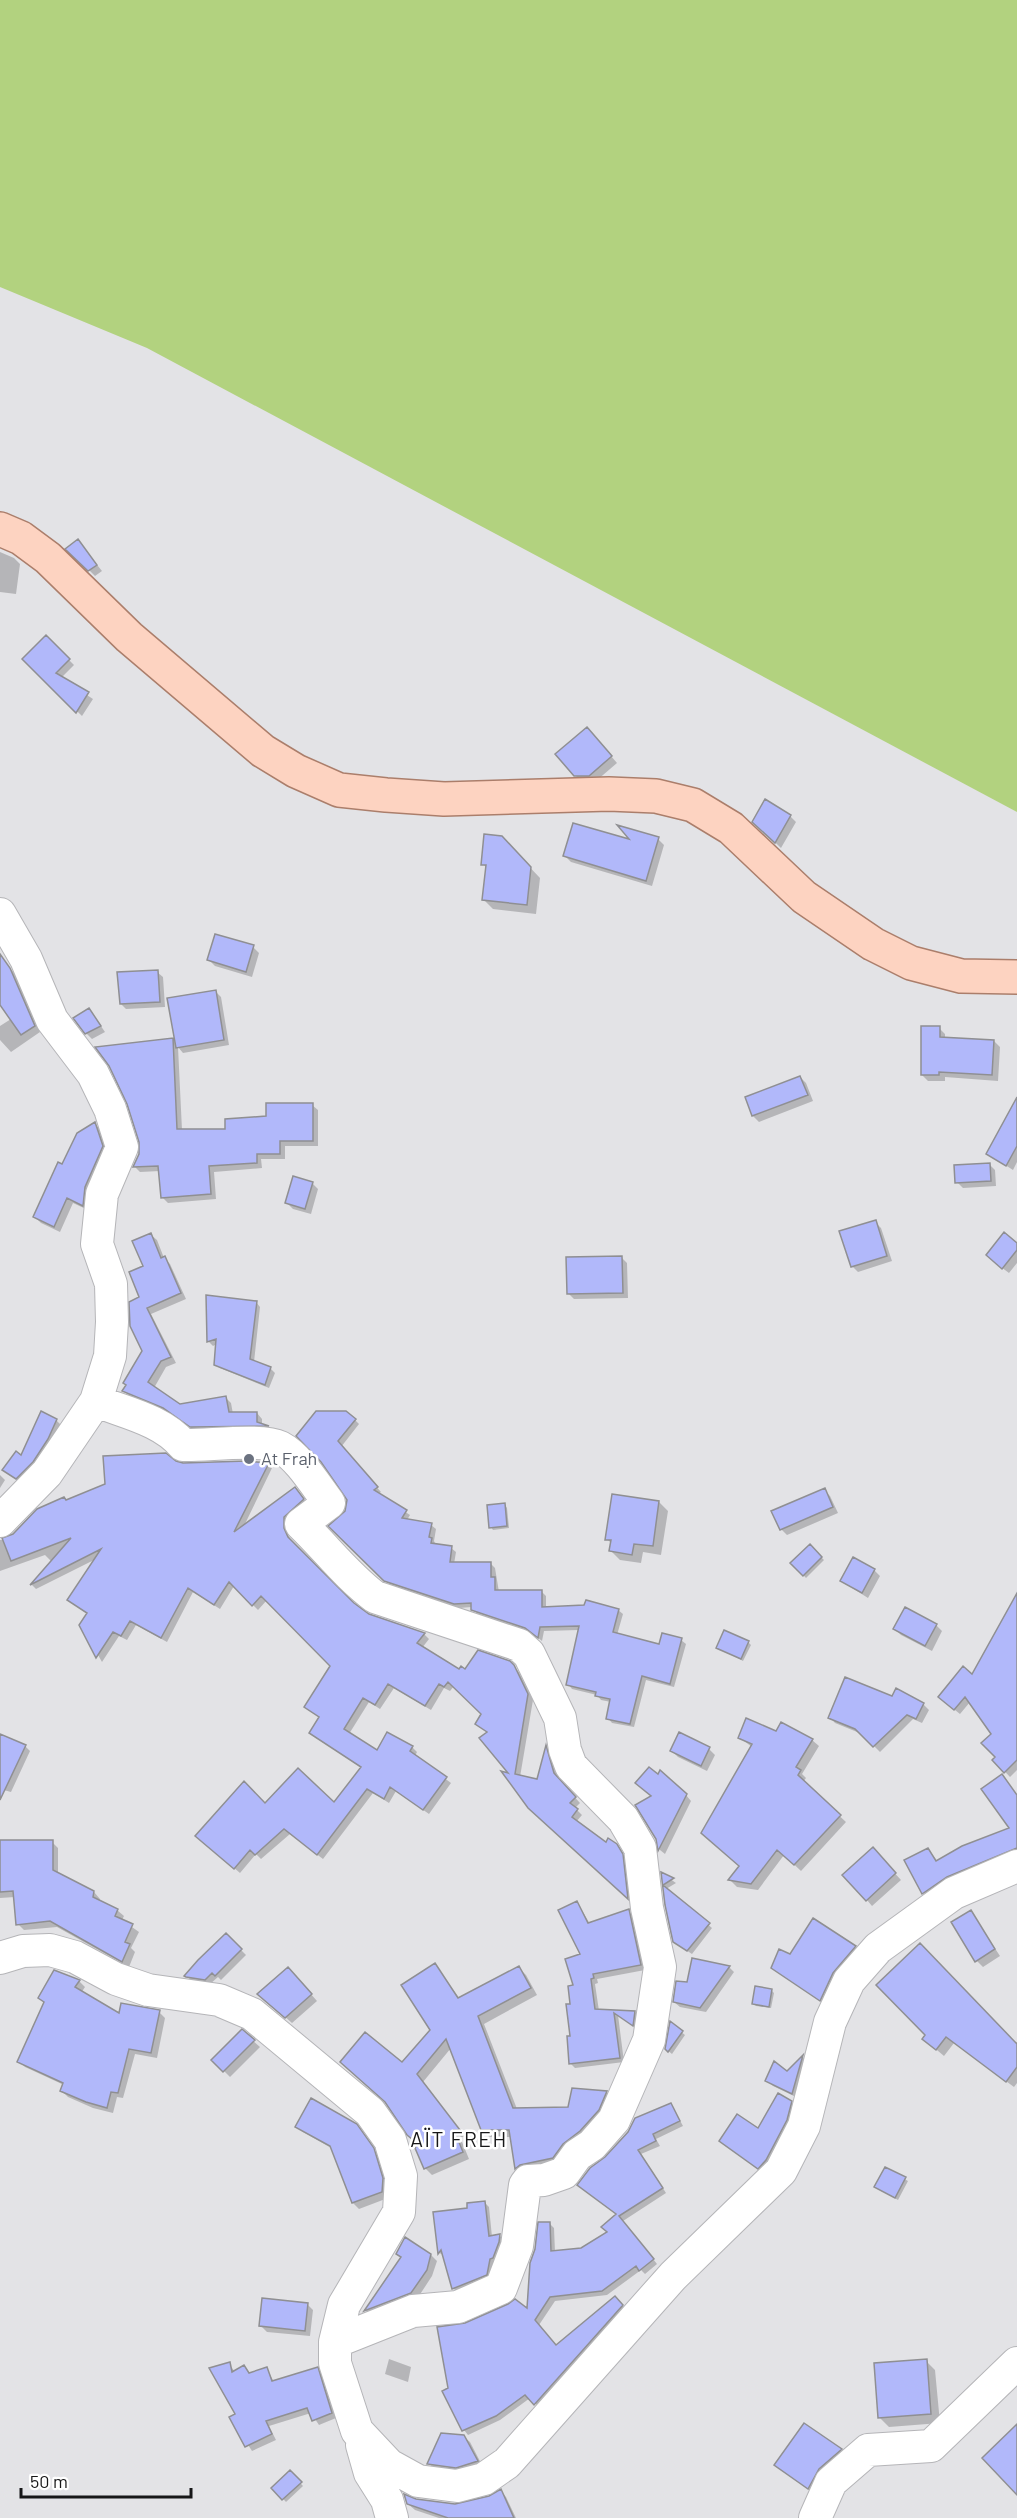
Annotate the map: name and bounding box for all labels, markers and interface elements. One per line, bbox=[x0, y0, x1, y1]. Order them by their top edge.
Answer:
place label: At Fraḥ bbox=[261, 1447, 317, 1469]
marker: At Fraḥ bbox=[242, 1452, 256, 1466]
district label: AÏT FREH bbox=[410, 2126, 508, 2151]
scale bar bbox=[21, 2461, 190, 2499]
text: 50 m bbox=[30, 2470, 68, 2492]

